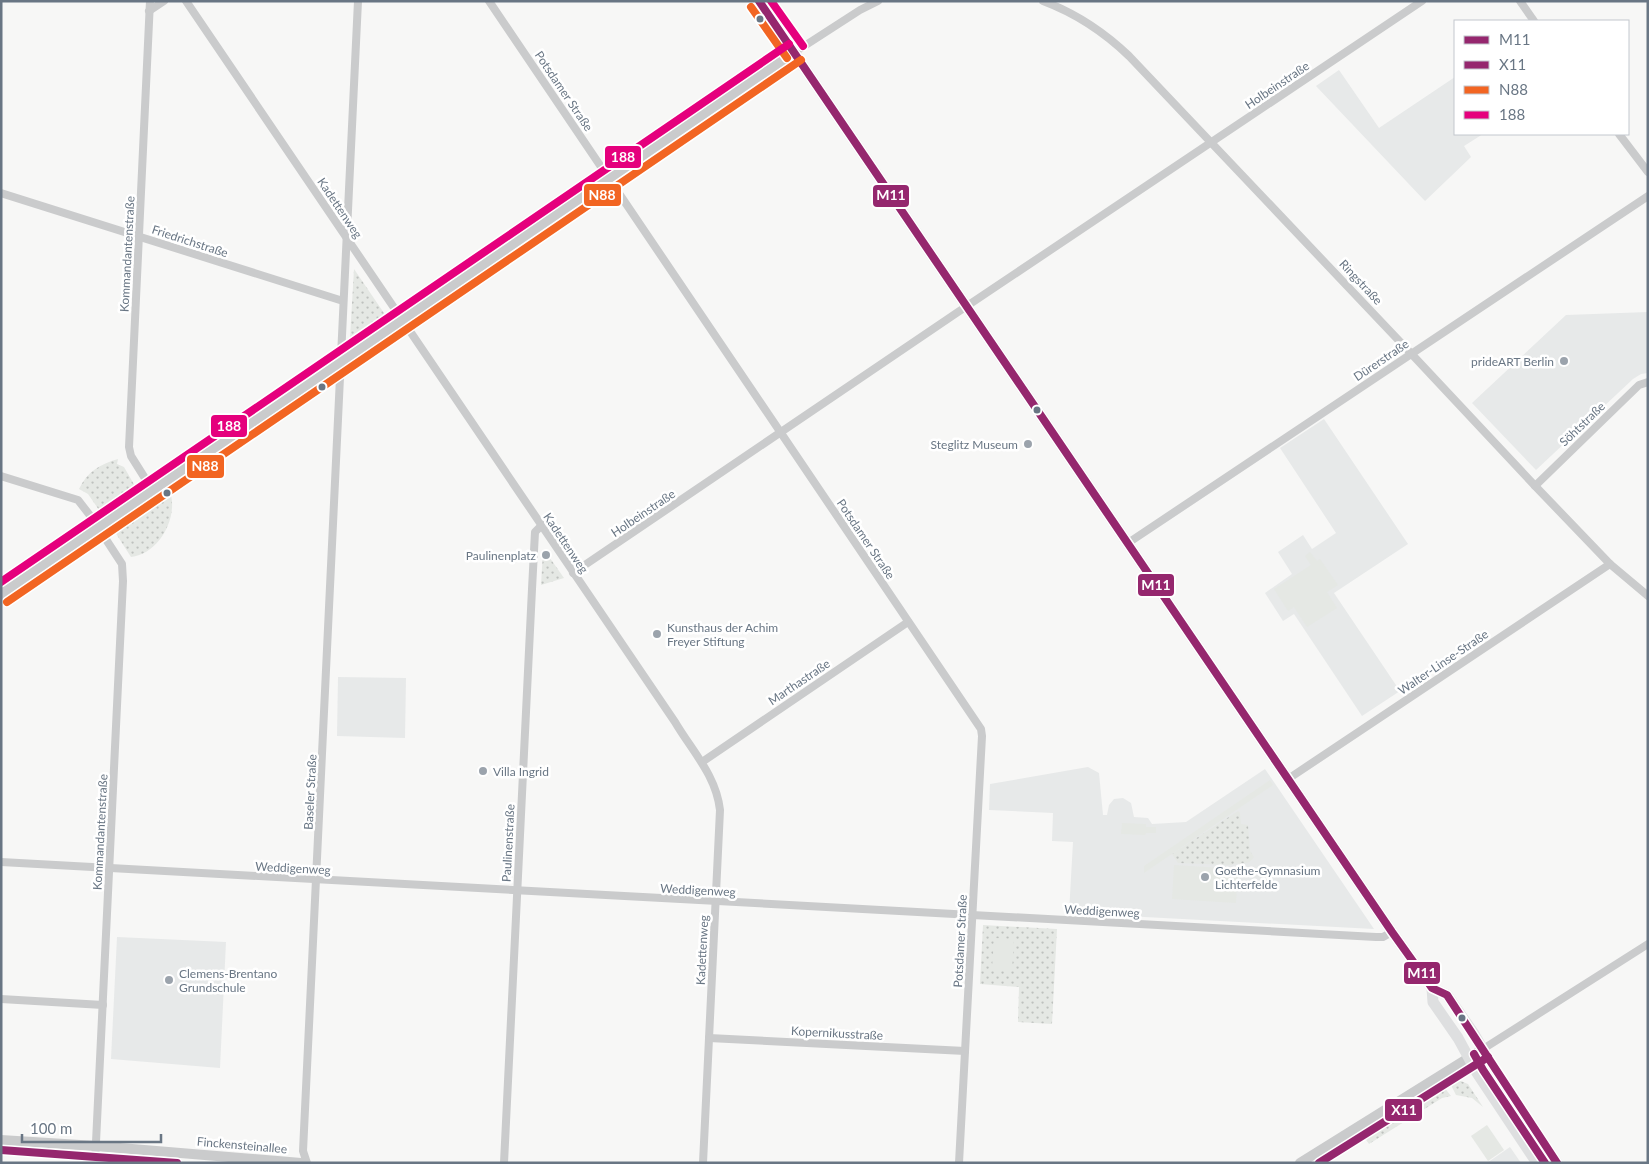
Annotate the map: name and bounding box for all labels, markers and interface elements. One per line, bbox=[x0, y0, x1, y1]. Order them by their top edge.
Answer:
unlabelled marker bbox=[755, 14, 765, 24]
legend bbox=[1454, 20, 1629, 135]
text: M11 bbox=[1499, 30, 1530, 48]
street label: Potsdamer Straße bbox=[532, 48, 596, 134]
text: X11 bbox=[1499, 55, 1526, 73]
street label: Holbeinstraße bbox=[1242, 58, 1312, 112]
text: N88 bbox=[1499, 80, 1528, 98]
text: 188 bbox=[1499, 105, 1525, 123]
line badge: 188 bbox=[604, 145, 642, 169]
text: 188 bbox=[611, 148, 635, 165]
street label: Kadettenweg bbox=[314, 175, 366, 241]
line badge: N88 bbox=[583, 183, 622, 207]
line badge: M11 bbox=[872, 184, 910, 208]
text: N88 bbox=[588, 186, 616, 203]
text: M11 bbox=[876, 186, 906, 203]
street label: Kommandantenstraße bbox=[116, 196, 138, 312]
street label: Friedrichstraße bbox=[150, 222, 230, 260]
street label: Ringstraße bbox=[1336, 256, 1386, 308]
street label: Dürerstraße bbox=[1350, 336, 1412, 384]
place label: prideART Berlin bbox=[1471, 354, 1554, 369]
marker: prideART Berlin bbox=[1558, 355, 1570, 367]
unlabelled marker bbox=[317, 382, 327, 392]
street label: Söhtstraße bbox=[1556, 399, 1608, 449]
unlabelled marker bbox=[1032, 405, 1042, 415]
line badge: 188 bbox=[210, 414, 248, 438]
text: 188 bbox=[217, 417, 241, 434]
place label: Steglitz Museum bbox=[931, 437, 1018, 452]
marker: Steglitz Museum bbox=[1022, 438, 1034, 450]
line badge: N88 bbox=[186, 454, 225, 479]
text: N88 bbox=[191, 457, 219, 474]
street label: Holbeinstraße bbox=[608, 486, 678, 540]
unlabelled marker bbox=[162, 488, 172, 498]
street label: Potsdamer Straße bbox=[834, 496, 898, 582]
street label: Kadettenweg bbox=[540, 510, 592, 576]
place label: Paulinenplatz bbox=[466, 548, 537, 563]
marker: Paulinenplatz bbox=[540, 549, 552, 561]
line badge: M11 bbox=[1137, 573, 1175, 597]
text: M11 bbox=[1141, 576, 1171, 593]
place label: Kunsthaus der Achim Freyer Stiftung bbox=[667, 620, 778, 649]
street label: Walter-Linse-Straße bbox=[1395, 626, 1491, 698]
marker: Kunsthaus der Achim Freyer Stiftung bbox=[651, 628, 663, 640]
street label: Marthastraße bbox=[765, 656, 833, 708]
street label: Baseler Straße bbox=[301, 754, 319, 830]
place label: Villa Ingrid bbox=[493, 764, 549, 779]
marker: Villa Ingrid bbox=[477, 765, 489, 777]
street label: Kommandantenstraße bbox=[89, 774, 111, 890]
street label: Paulinenstraße bbox=[498, 804, 518, 882]
street label: Weddigenweg bbox=[255, 859, 331, 877]
place label: Goethe-Gymnasium Lichterfelde bbox=[1215, 863, 1321, 892]
marker: Goethe-Gymnasium Lichterfelde bbox=[1199, 871, 1211, 883]
street label: Weddigenweg bbox=[660, 881, 736, 899]
street label: Potsdamer Straße bbox=[950, 894, 970, 988]
street label: Weddigenweg bbox=[1064, 902, 1140, 920]
street label: Kadettenweg bbox=[693, 915, 711, 985]
line badge: M11 bbox=[1403, 961, 1441, 985]
text: M11 bbox=[1407, 964, 1437, 981]
place label: Clemens-Brentano Grundschule bbox=[179, 966, 277, 995]
marker: Clemens-Brentano Grundschule bbox=[163, 974, 175, 986]
unlabelled marker bbox=[1457, 1013, 1467, 1023]
street label: Kopernikusstraße bbox=[791, 1023, 883, 1043]
line badge: X11 bbox=[1384, 1098, 1423, 1122]
text: X11 bbox=[1391, 1101, 1417, 1118]
scale bar bbox=[22, 1112, 161, 1144]
text: 100 m bbox=[30, 1119, 72, 1137]
street label: Finckensteinallee bbox=[196, 1134, 288, 1156]

